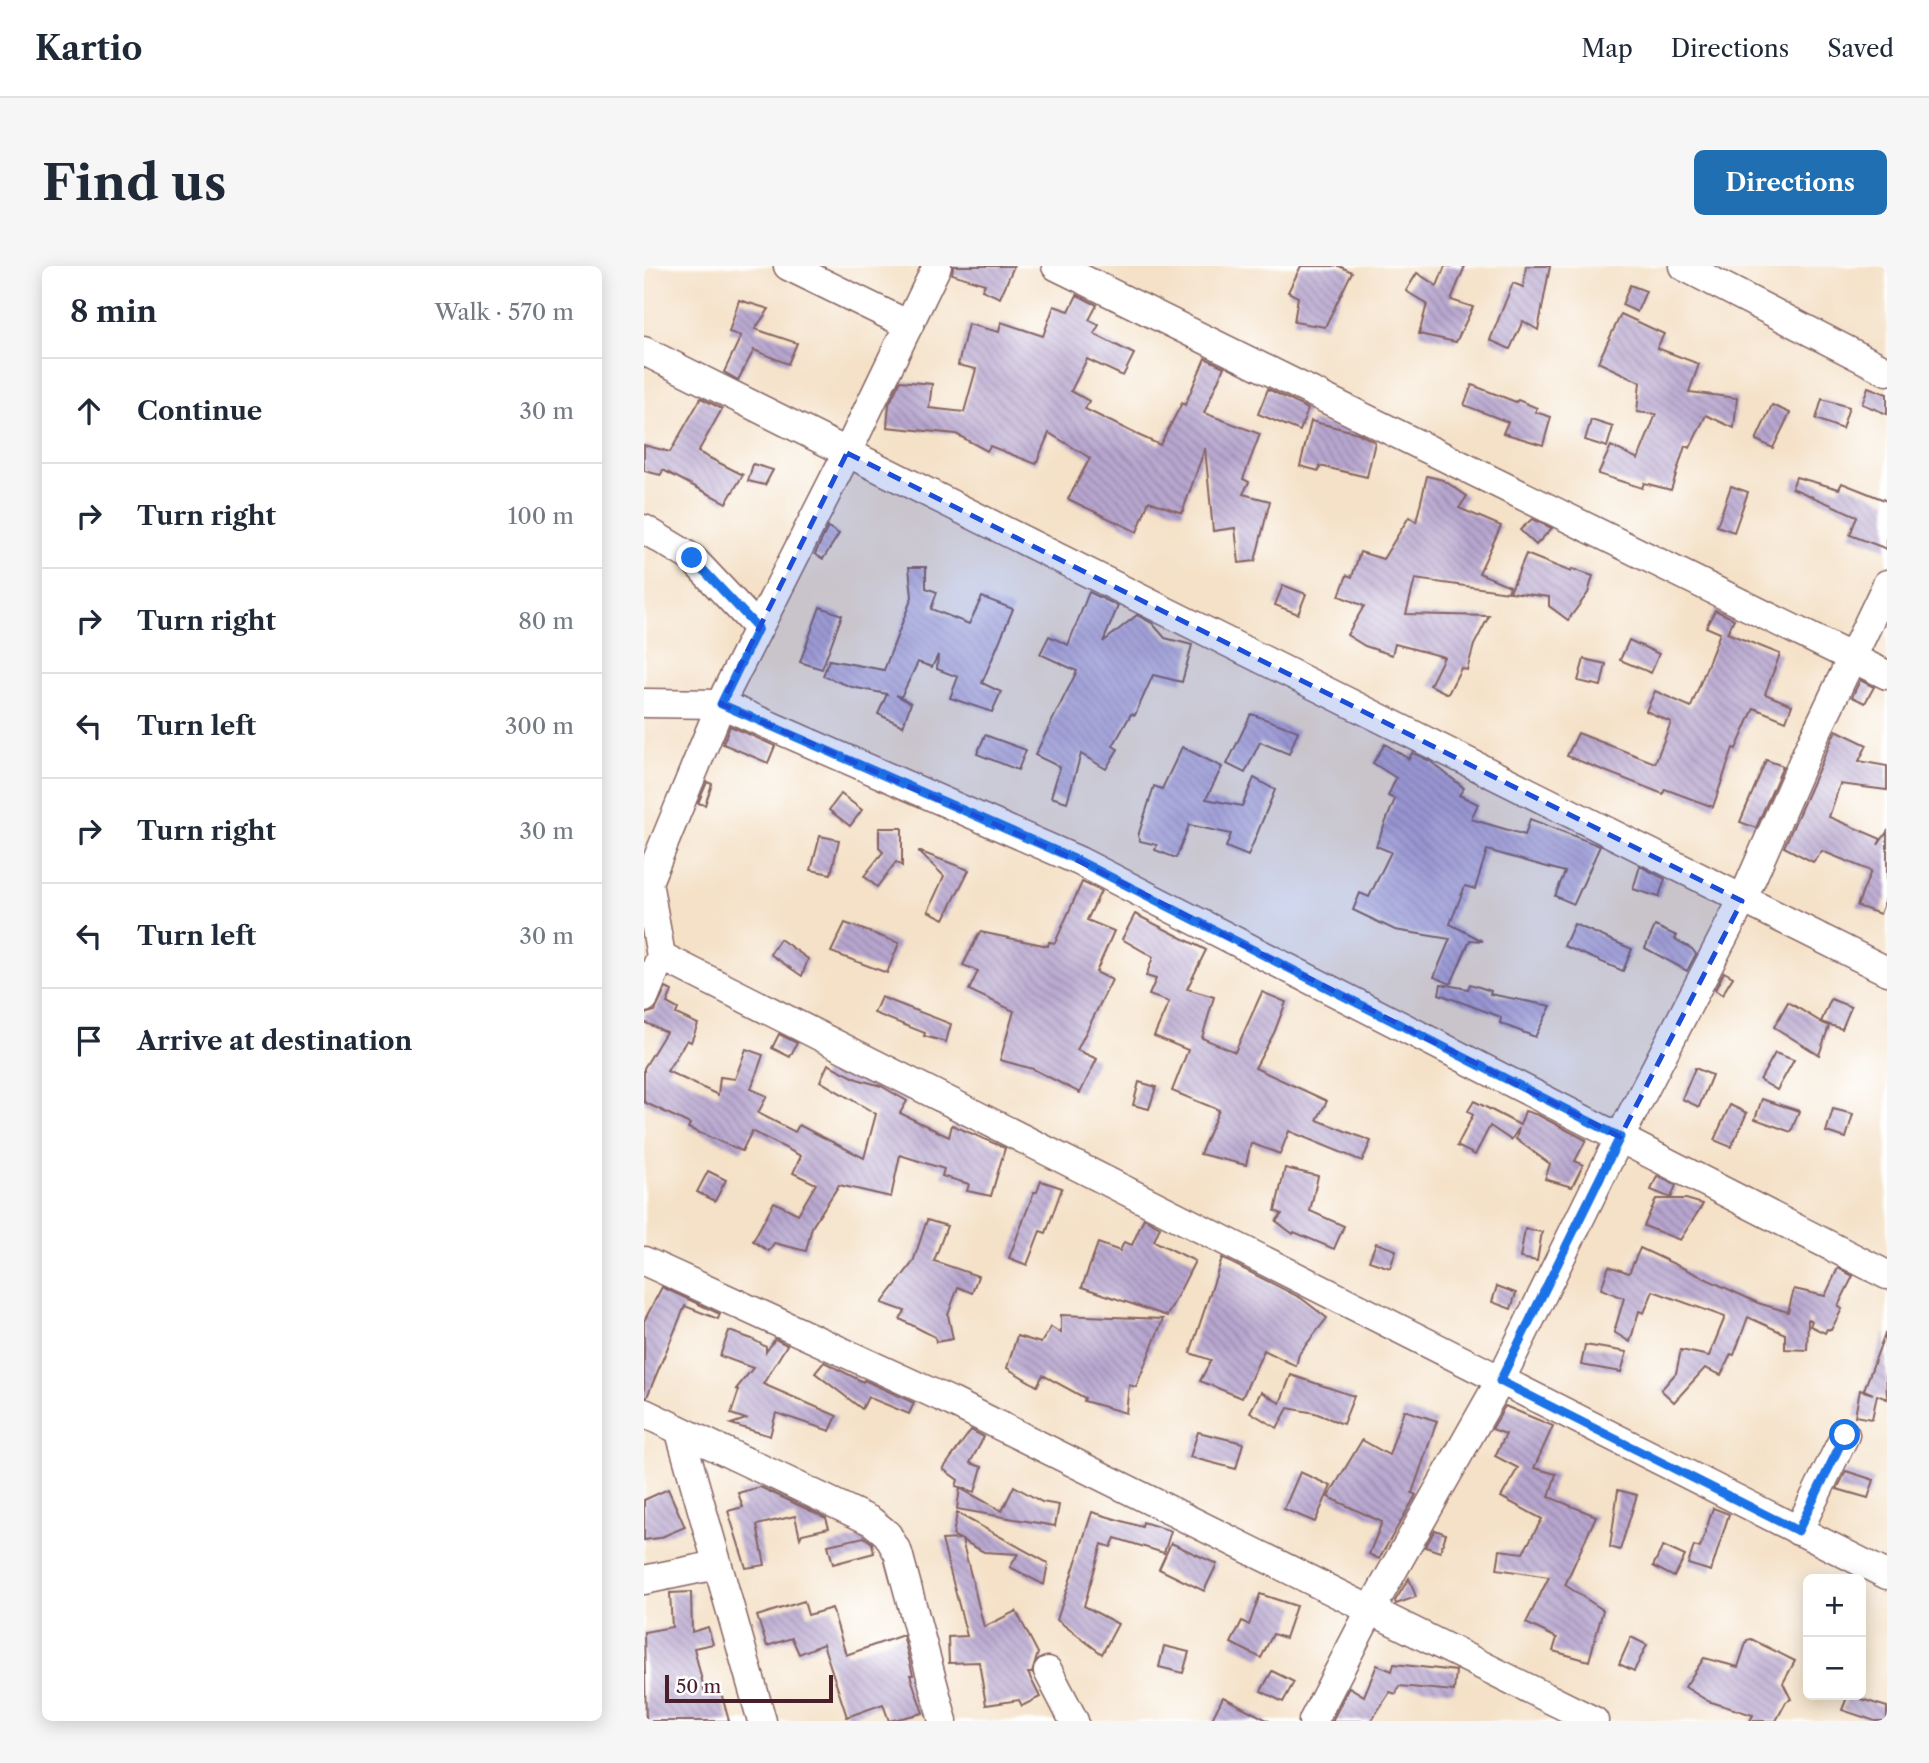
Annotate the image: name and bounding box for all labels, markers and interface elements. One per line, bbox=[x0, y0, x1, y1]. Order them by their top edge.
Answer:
text: Kartio bbox=[35, 28, 143, 69]
text: Map bbox=[1581, 34, 1633, 63]
text: Directions bbox=[1671, 34, 1789, 63]
text: Saved bbox=[1827, 34, 1894, 63]
button: Directions bbox=[1694, 150, 1887, 215]
text: Find us bbox=[42, 152, 226, 213]
text: 8 min bbox=[70, 293, 157, 330]
text: Walk · 570 m bbox=[434, 298, 574, 326]
icon: ahead bbox=[70, 392, 108, 430]
text: Continue bbox=[137, 395, 262, 427]
text: 30 m bbox=[519, 397, 574, 425]
icon: right bbox=[70, 497, 108, 535]
text: Turn right bbox=[137, 500, 276, 532]
text: 100 m bbox=[508, 502, 574, 530]
route end bbox=[676, 542, 707, 573]
icon: right bbox=[70, 602, 108, 640]
text: Turn right bbox=[137, 605, 276, 637]
text: 80 m bbox=[518, 607, 574, 635]
icon: left bbox=[70, 707, 108, 745]
text: Turn left bbox=[137, 710, 256, 742]
text: 300 m bbox=[505, 712, 574, 740]
icon: right bbox=[70, 812, 108, 850]
text: Turn right bbox=[137, 815, 276, 847]
text: 30 m bbox=[519, 817, 574, 845]
icon: left bbox=[70, 917, 108, 955]
text: Turn left bbox=[137, 920, 256, 952]
text: 30 m bbox=[519, 922, 574, 950]
icon: arrive bbox=[70, 1022, 108, 1060]
text: Arrive at destination bbox=[137, 1025, 412, 1057]
route start bbox=[1829, 1419, 1860, 1450]
map controls bbox=[1803, 1574, 1866, 1700]
button: + bbox=[1803, 1574, 1866, 1637]
button: − bbox=[1803, 1637, 1866, 1700]
scale bar bbox=[665, 1672, 833, 1704]
text: 50 m bbox=[676, 1675, 721, 1698]

